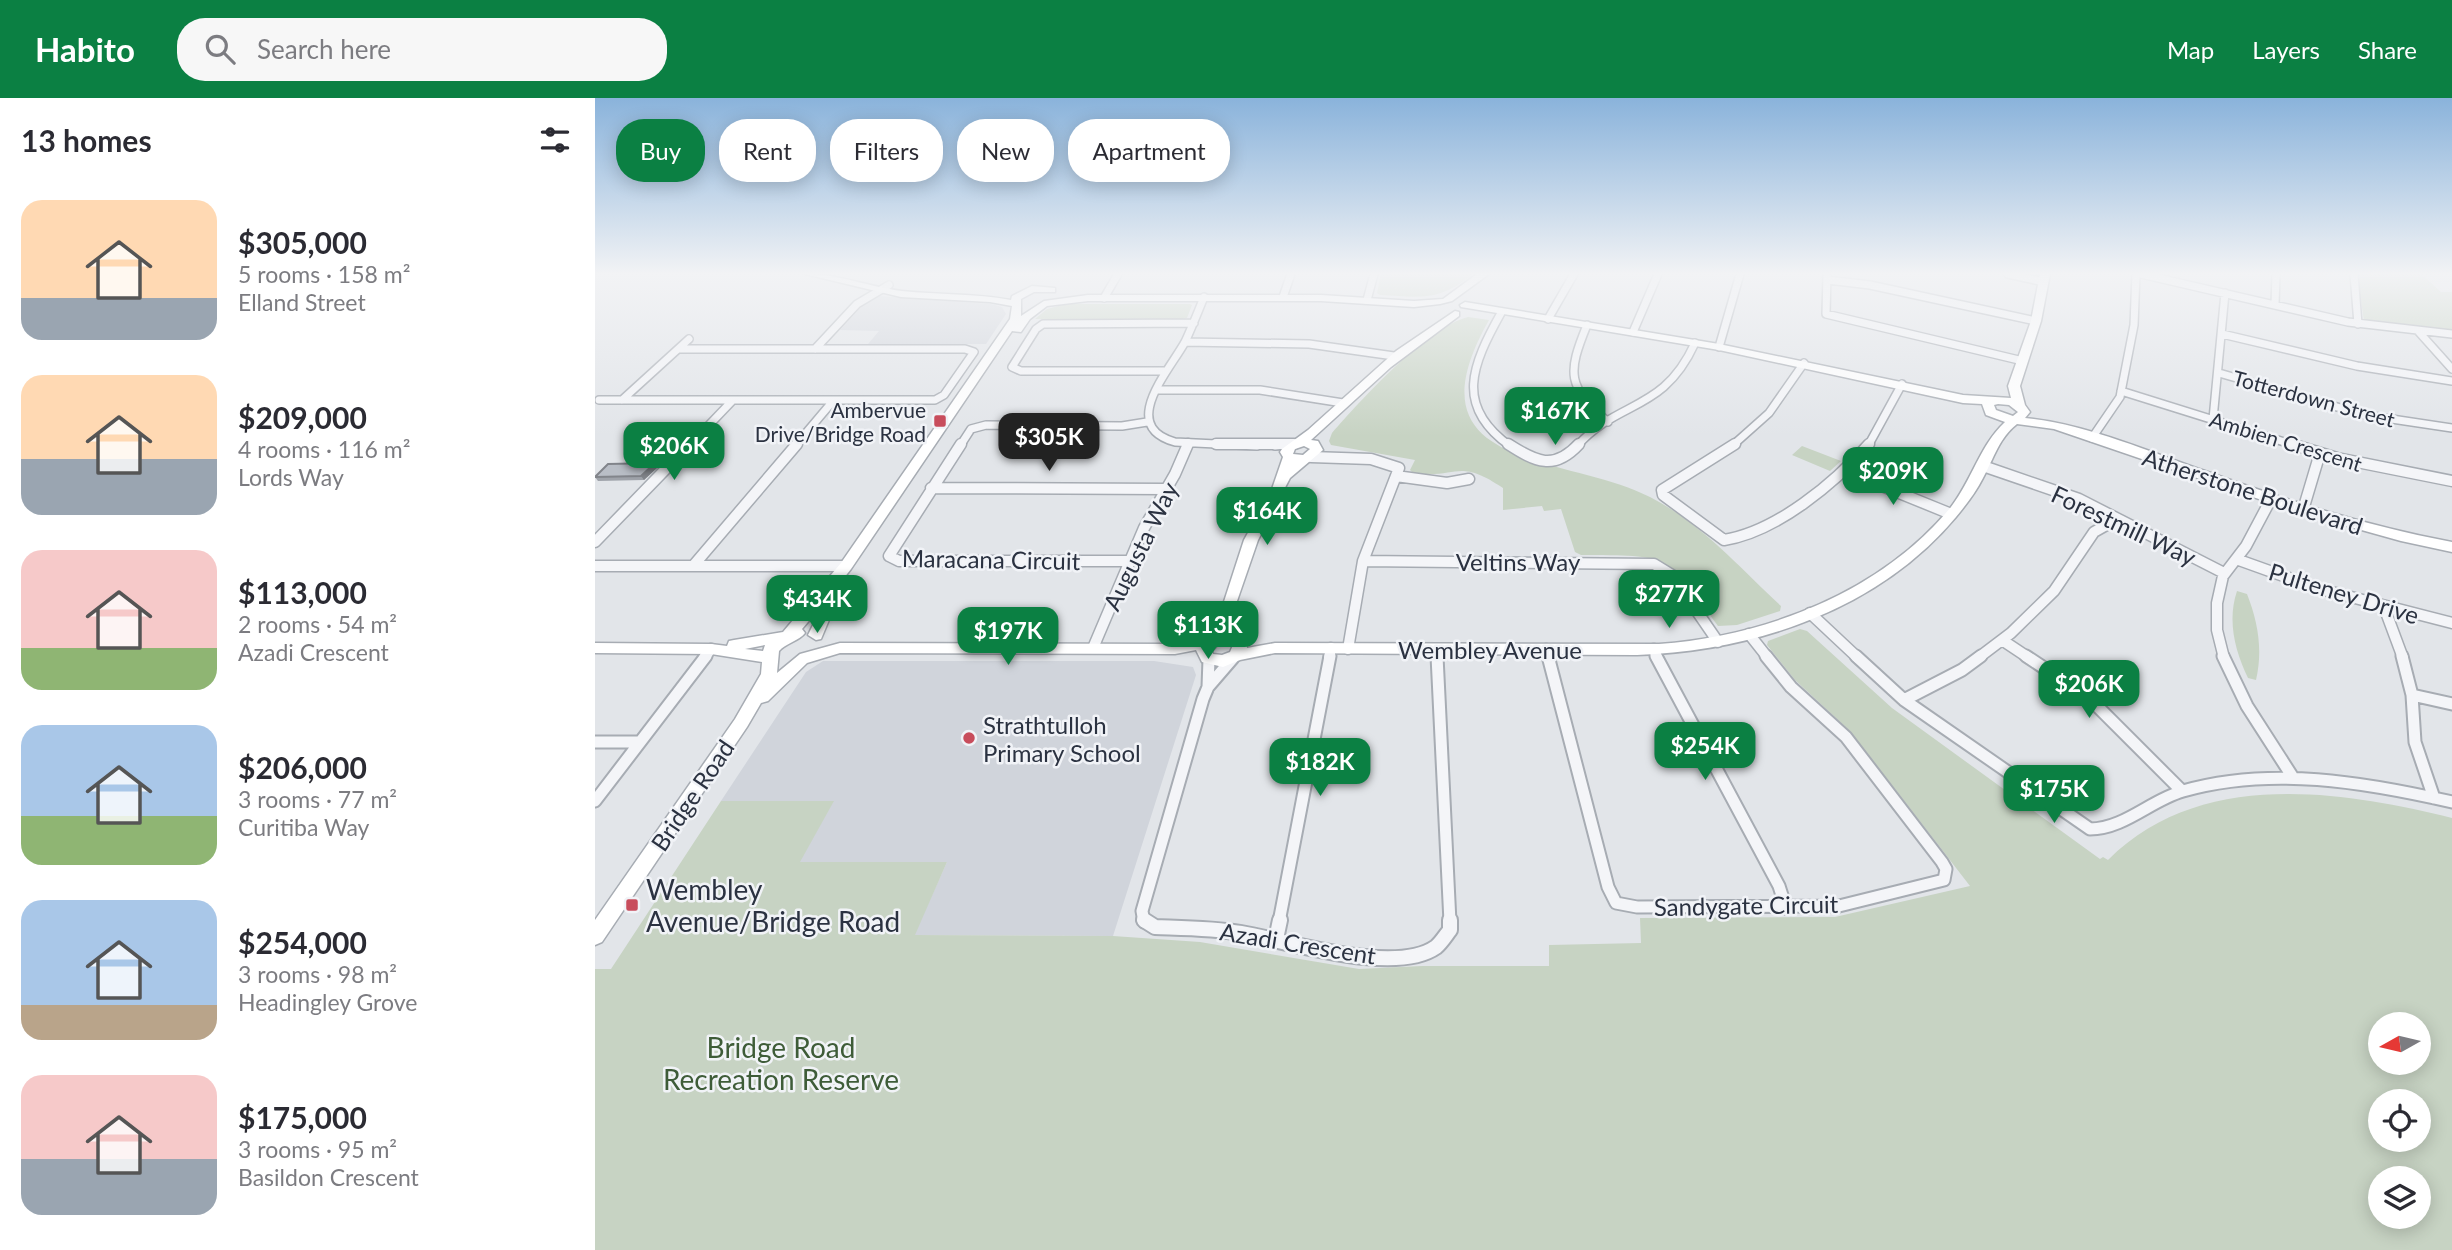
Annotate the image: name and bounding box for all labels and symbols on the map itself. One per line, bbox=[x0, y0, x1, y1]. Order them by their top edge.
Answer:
street label: Totterdown Street bbox=[2230, 364, 2398, 432]
pin: $167K bbox=[1506, 388, 1604, 447]
place label: Ambervue Drive/Bridge Road bbox=[755, 397, 926, 446]
street label: Ambien Crescent bbox=[2207, 406, 2366, 476]
marker: Ambervue Drive/Bridge Road bbox=[932, 413, 948, 429]
pin: $305K bbox=[1000, 414, 1098, 473]
pin: $206K bbox=[625, 422, 723, 482]
street label: Atherstone Boulevard bbox=[2139, 442, 2367, 540]
pin: $209K bbox=[1844, 448, 1942, 507]
street label: Augusta Way bbox=[1096, 476, 1184, 615]
street label: Forestmill Way bbox=[2047, 479, 2201, 571]
pin: $164K bbox=[1218, 488, 1316, 547]
street label: Maracana Circuit bbox=[902, 543, 1081, 575]
street label: Veltins Way bbox=[1456, 547, 1581, 576]
street label: Pulteney Drive bbox=[2265, 556, 2423, 630]
pin: $277K bbox=[1620, 570, 1718, 630]
pin: $434K bbox=[768, 575, 866, 635]
pin: $113K bbox=[1159, 602, 1257, 661]
pin: $197K bbox=[959, 608, 1057, 667]
street label: Wembley Avenue bbox=[1398, 635, 1582, 664]
pin: $206K bbox=[2040, 660, 2138, 720]
place label: Strathtulloh Primary School bbox=[983, 710, 1141, 767]
pin: $254K bbox=[1656, 722, 1754, 782]
marker: Strathtulloh Primary School bbox=[961, 730, 977, 746]
street label: Bridge Road bbox=[644, 734, 740, 856]
pin: $182K bbox=[1271, 738, 1369, 798]
pin: $175K bbox=[2005, 766, 2103, 825]
place label: Wembley Avenue/Bridge Road bbox=[646, 872, 900, 938]
street label: Sandygate Circuit bbox=[1653, 889, 1839, 921]
marker: Wembley Avenue/Bridge Road bbox=[624, 897, 640, 913]
street label: Azadi Crescent bbox=[1218, 916, 1378, 970]
north arrow bbox=[2368, 1012, 2431, 1074]
park label: Bridge Road Recreation Reserve bbox=[663, 1030, 899, 1096]

